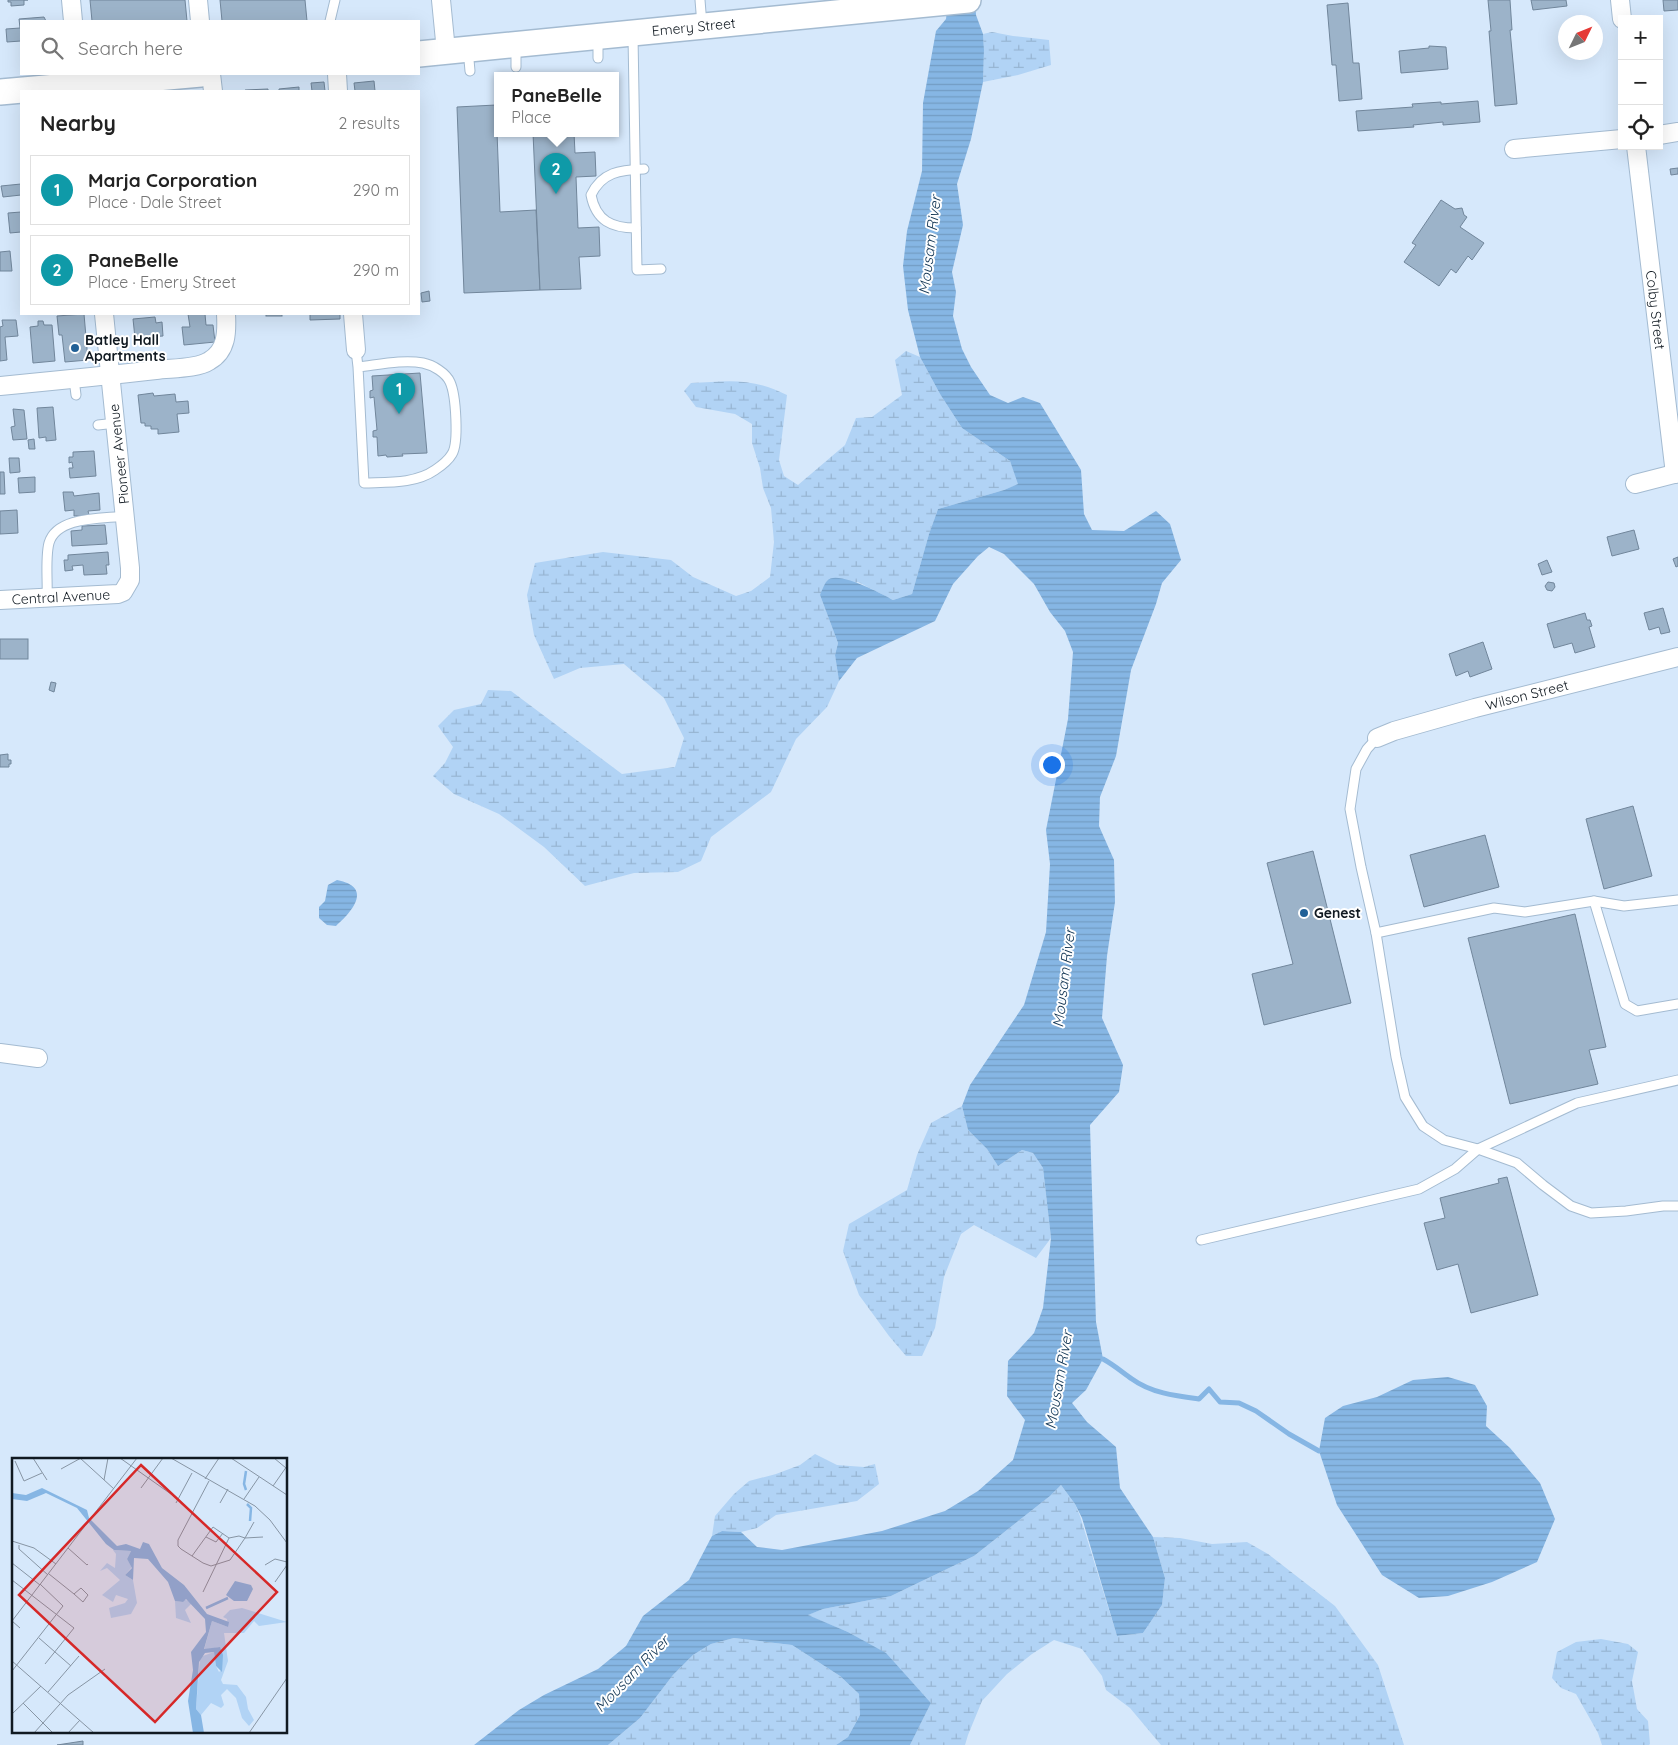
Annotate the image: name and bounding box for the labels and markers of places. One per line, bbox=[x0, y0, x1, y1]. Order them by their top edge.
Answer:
pin: 2 bbox=[540, 153, 572, 194]
place label: Batley Hall Apartments bbox=[85, 331, 166, 365]
marker: Batley Hall Apartments bbox=[69, 342, 81, 354]
pin: 1 bbox=[383, 373, 415, 414]
place label: Genest bbox=[1314, 904, 1361, 922]
marker: Genest bbox=[1298, 907, 1310, 919]

